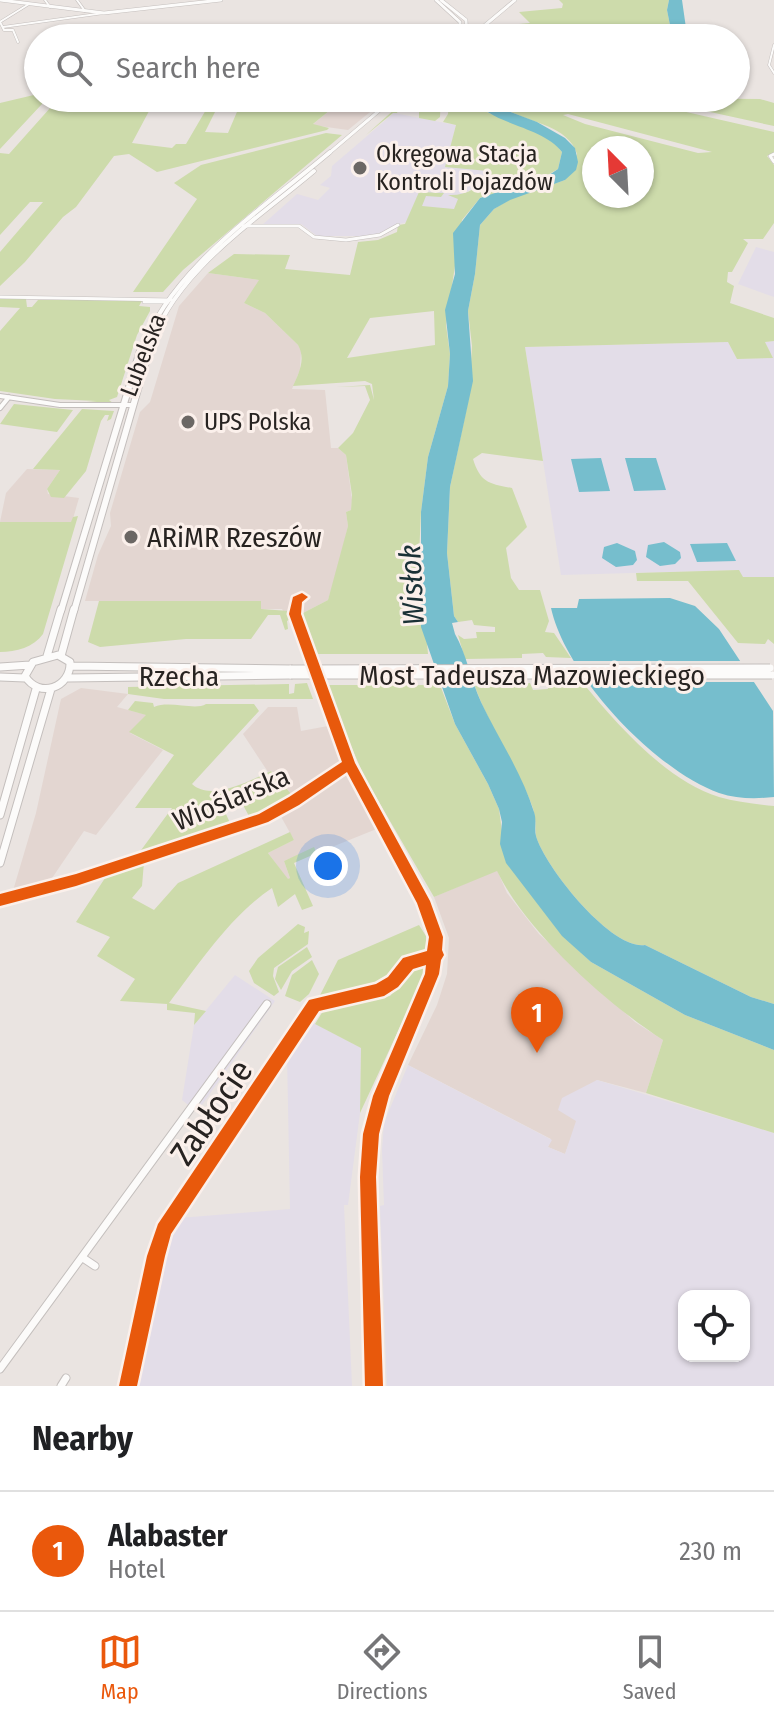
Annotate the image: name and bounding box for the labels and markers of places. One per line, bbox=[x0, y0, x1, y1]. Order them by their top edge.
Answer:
place label: Okręgowa Stacja Kontroli Pojazdów bbox=[376, 140, 553, 196]
marker: Okręgowa Stacja Kontroli Pojazdów bbox=[351, 159, 369, 177]
place label: UPS Polska bbox=[204, 408, 311, 436]
marker: UPS Polska bbox=[179, 413, 197, 431]
place label: ARiMR Rzeszów bbox=[147, 521, 322, 554]
marker: ARiMR Rzeszów bbox=[122, 528, 140, 546]
pin: 1 bbox=[511, 987, 563, 1053]

